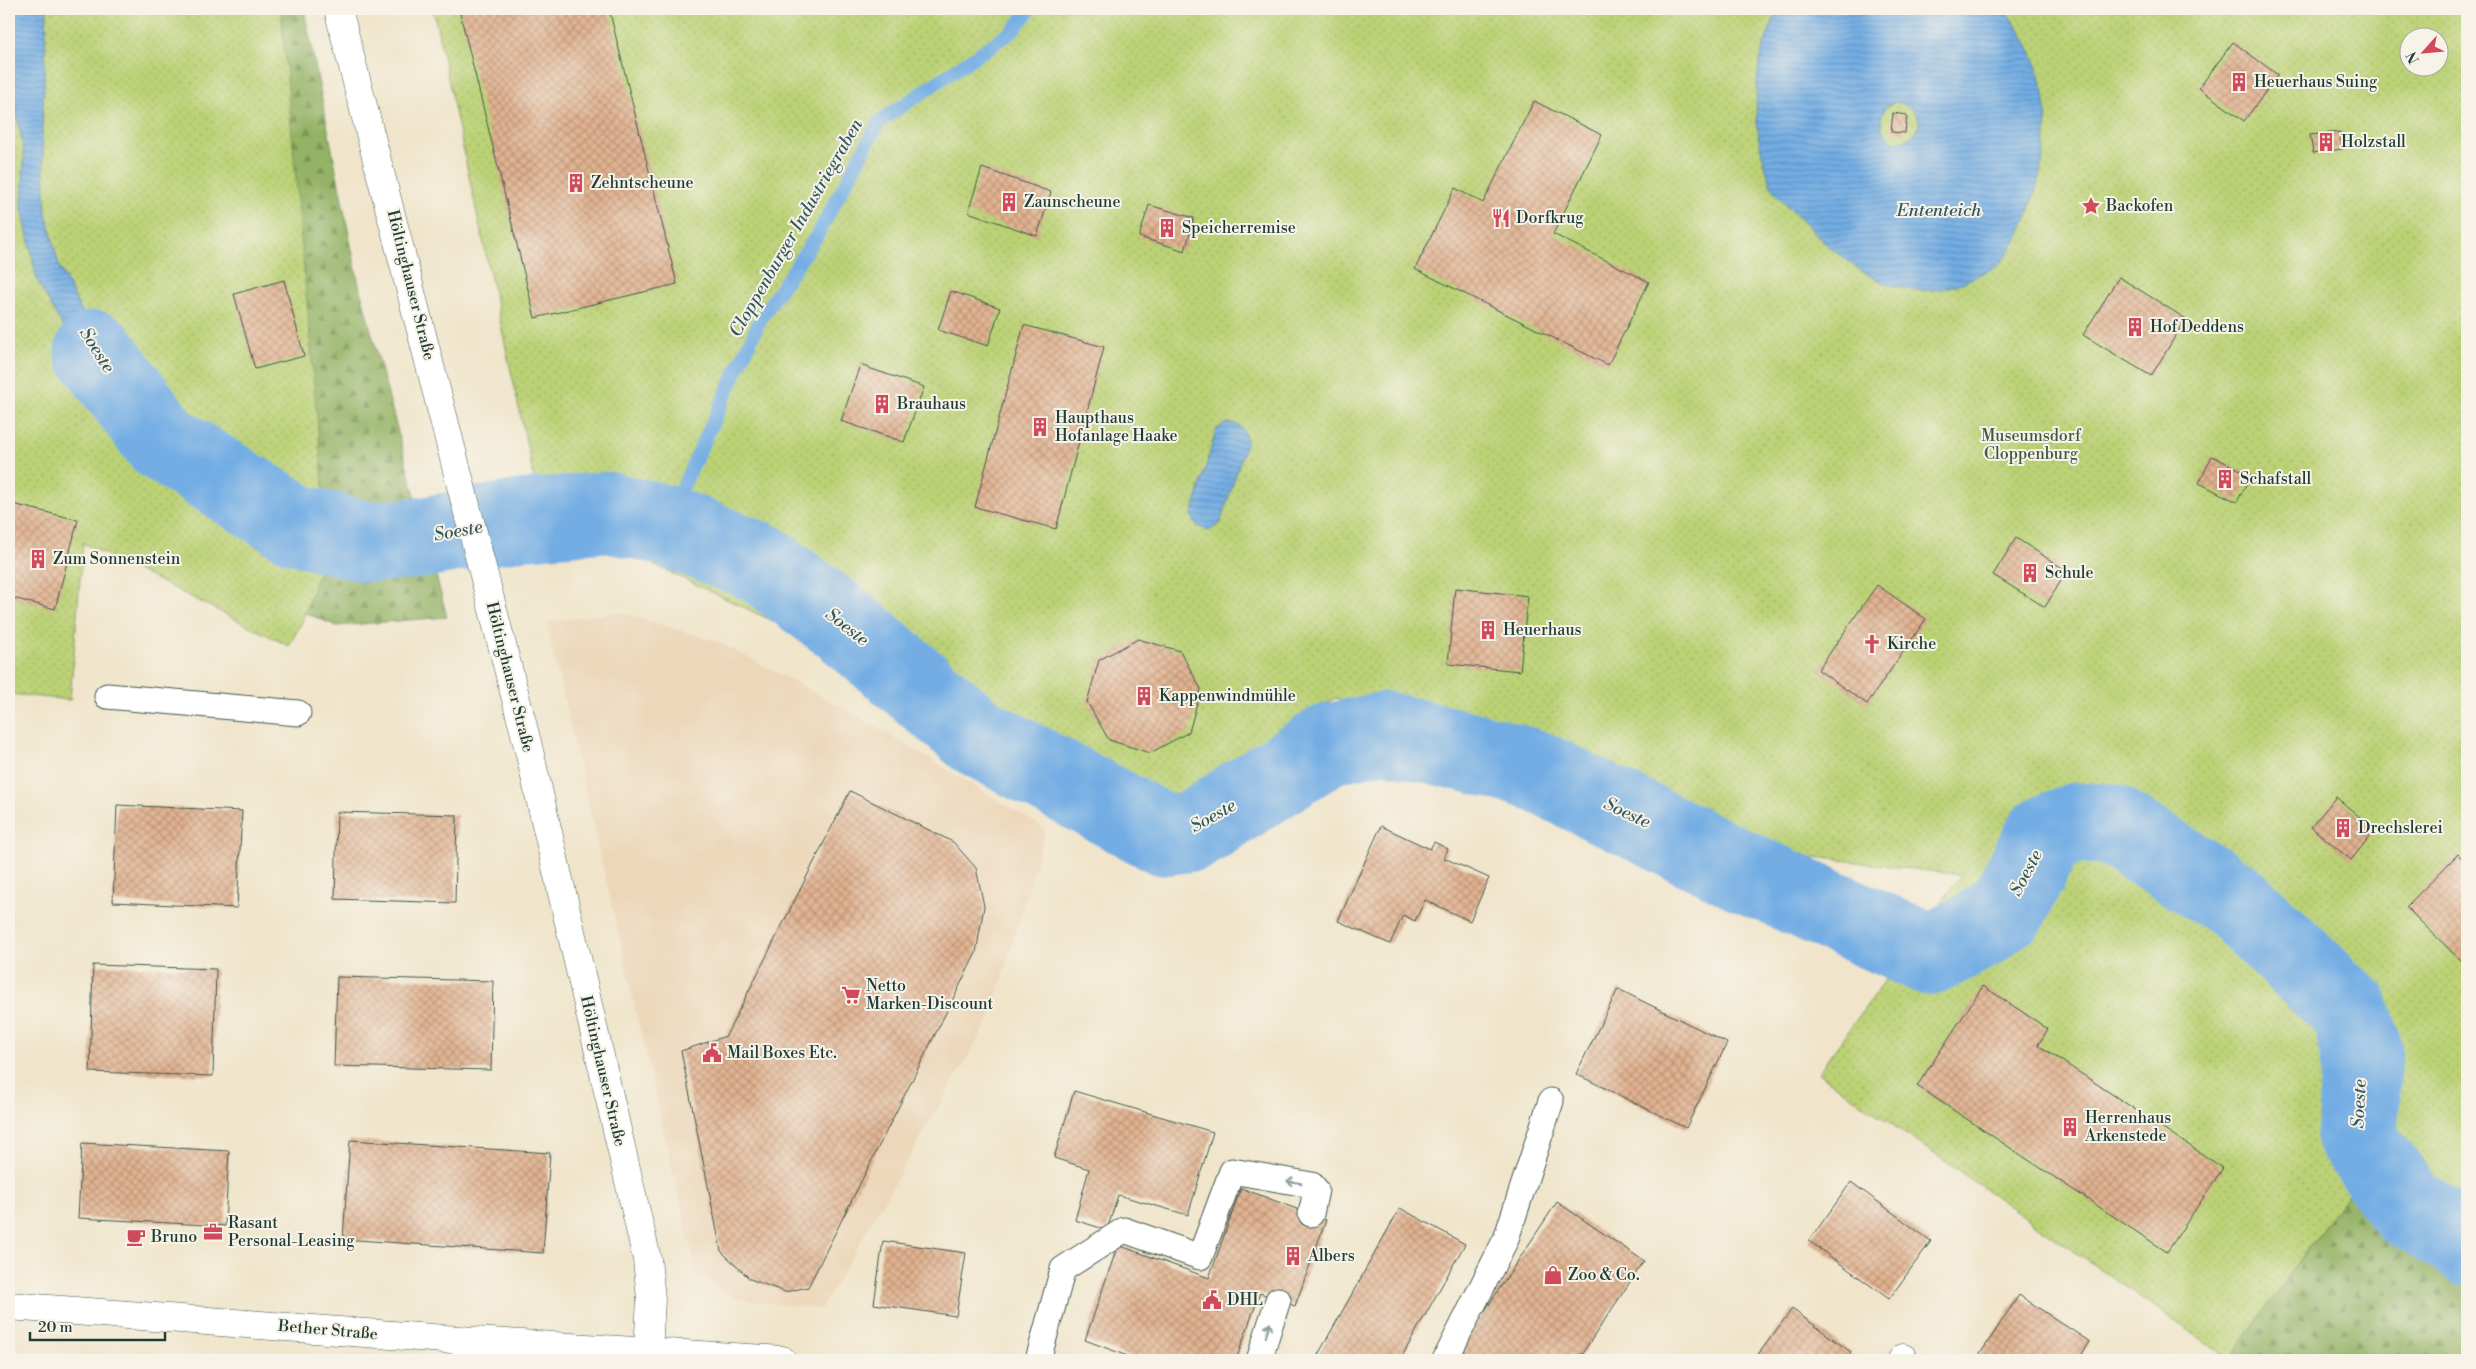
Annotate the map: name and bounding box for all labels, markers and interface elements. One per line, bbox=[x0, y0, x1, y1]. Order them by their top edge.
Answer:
north arrow bbox=[2398, 28, 2448, 78]
text: N bbox=[2403, 48, 2424, 66]
building icon: Heuerhaus Suing bbox=[2228, 71, 2250, 93]
place label: Heuerhaus Suing bbox=[2254, 72, 2378, 92]
water label: Cloppenburger Industriegraben bbox=[724, 114, 868, 341]
building icon: Holzstall bbox=[2315, 131, 2337, 153]
place label: Holzstall bbox=[2341, 132, 2406, 152]
building icon: Zehntscheune bbox=[565, 172, 587, 194]
place label: Zehntscheune bbox=[591, 173, 694, 193]
building icon: Zaunscheune bbox=[998, 191, 1020, 213]
place label: Zaunscheune bbox=[1024, 192, 1120, 212]
place icon: Backofen bbox=[2080, 195, 2102, 217]
place label: Backofen bbox=[2105, 196, 2174, 216]
water label: Ententeich bbox=[1896, 199, 1982, 222]
restaurant icon: Dorfkrug bbox=[1490, 207, 1512, 229]
street label: Höltinghauser Straße bbox=[383, 208, 439, 362]
place label: Dorfkrug bbox=[1516, 208, 1584, 228]
building icon: Speicherremise bbox=[1156, 217, 1178, 239]
place label: Speicherremise bbox=[1182, 218, 1296, 238]
building icon: Hof Deddens bbox=[2124, 316, 2146, 338]
place label: Hof Deddens bbox=[2150, 317, 2244, 337]
water label: Soeste bbox=[74, 323, 120, 377]
building icon: Brauhaus bbox=[871, 393, 893, 415]
place label: Brauhaus bbox=[896, 394, 966, 414]
place label: Haupthaus Hofanlage Haake bbox=[1055, 408, 1178, 446]
building icon: Haupthaus Hofanlage Haake bbox=[1029, 416, 1051, 438]
park label: Museumsdorf Cloppenburg bbox=[1981, 426, 2082, 464]
building icon: Schafstall bbox=[2214, 468, 2236, 490]
place label: Schafstall bbox=[2240, 469, 2312, 489]
water label: Soeste bbox=[432, 515, 485, 547]
building icon: Zum Sonnenstein bbox=[27, 548, 49, 570]
place label: Zum Sonnenstein bbox=[53, 549, 181, 569]
building icon: Schule bbox=[2019, 562, 2041, 584]
place label: Schule bbox=[2045, 563, 2094, 583]
street label: Höltinghauser Straße bbox=[482, 600, 538, 754]
water label: Soeste bbox=[821, 603, 874, 652]
building icon: Heuerhaus bbox=[1477, 619, 1499, 641]
place label: Heuerhaus bbox=[1503, 620, 1582, 640]
church icon: Kirche bbox=[1861, 633, 1883, 655]
place label: Kirche bbox=[1887, 634, 1936, 654]
building icon: Kappenwindmühle bbox=[1133, 685, 1155, 707]
place label: Kappenwindmühle bbox=[1159, 686, 1296, 706]
water label: Soeste bbox=[1600, 792, 1655, 834]
water label: Soeste bbox=[1186, 794, 1241, 838]
building icon: Drechslerei bbox=[2332, 817, 2354, 839]
place label: Drechslerei bbox=[2358, 818, 2443, 838]
water label: Soeste bbox=[2004, 845, 2048, 900]
place label: Netto Marken-Discount bbox=[866, 976, 994, 1014]
supermarket icon: Netto Marken-Discount bbox=[840, 984, 862, 1006]
street label: Höltinghauser Straße bbox=[576, 994, 630, 1148]
public building icon: Mail Boxes Etc. bbox=[701, 1042, 723, 1064]
place label: Mail Boxes Etc. bbox=[727, 1043, 837, 1063]
water label: Soeste bbox=[2346, 1078, 2372, 1129]
place label: Herrenhaus Arkenstede bbox=[2084, 1108, 2171, 1146]
building icon: Herrenhaus Arkenstede bbox=[2059, 1116, 2081, 1138]
one-way arrow bbox=[1286, 1177, 1302, 1187]
place label: Rasant Personal-Leasing bbox=[228, 1213, 355, 1251]
office icon: Rasant Personal-Leasing bbox=[202, 1221, 224, 1243]
cafe icon: Bruno bbox=[125, 1226, 147, 1248]
place label: Bruno bbox=[150, 1227, 197, 1247]
building icon: Albers bbox=[1282, 1245, 1304, 1267]
place label: Albers bbox=[1307, 1246, 1355, 1266]
shop icon: Zoo & Co. bbox=[1542, 1264, 1564, 1286]
place label: Zoo & Co. bbox=[1568, 1265, 1640, 1285]
public building icon: DHL bbox=[1201, 1289, 1223, 1311]
place label: DHL bbox=[1227, 1290, 1263, 1310]
scale bar bbox=[30, 1309, 165, 1341]
street label: Bether Straße bbox=[276, 1316, 379, 1344]
text: 20 m bbox=[38, 1318, 73, 1337]
one-way arrow bbox=[1264, 1322, 1274, 1338]

